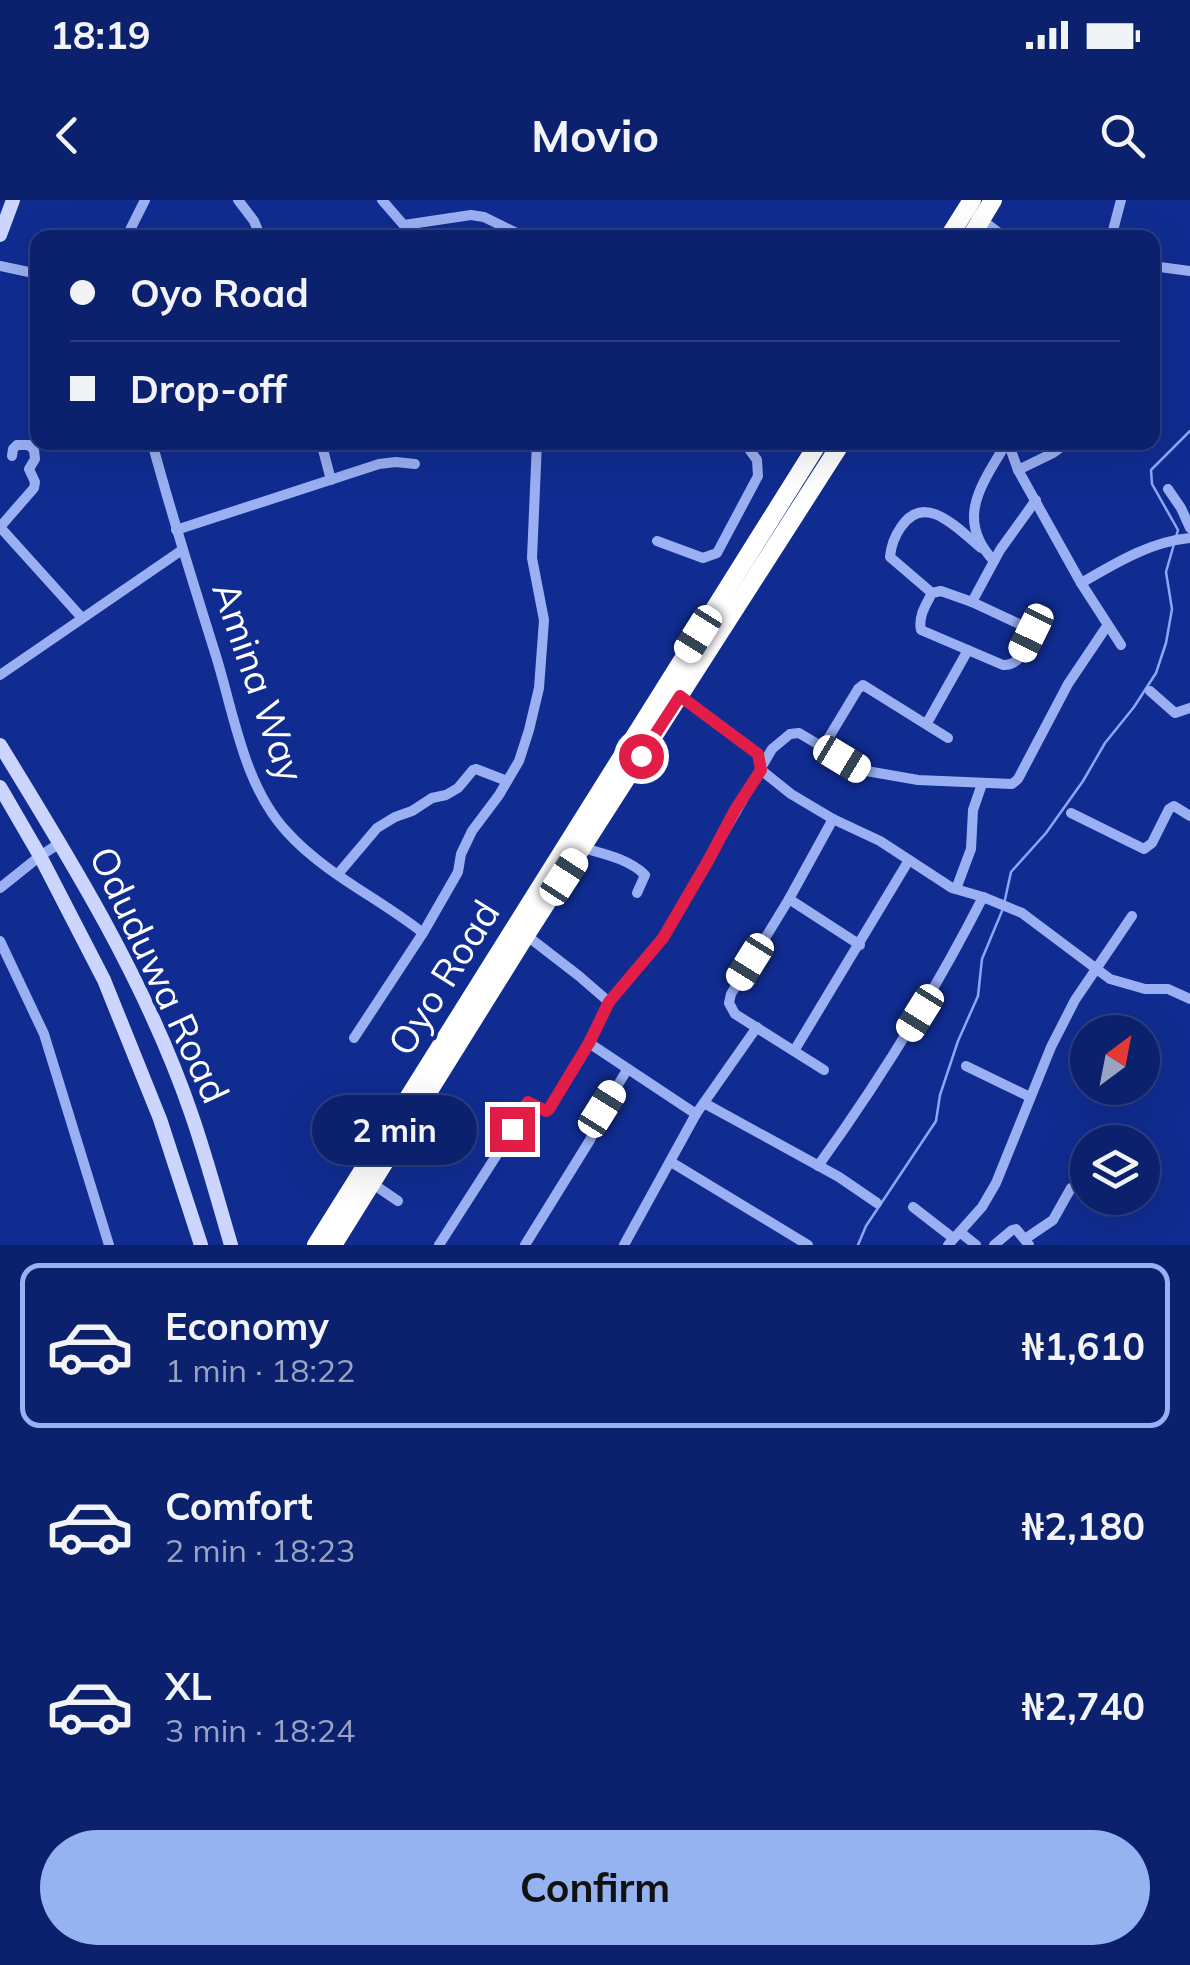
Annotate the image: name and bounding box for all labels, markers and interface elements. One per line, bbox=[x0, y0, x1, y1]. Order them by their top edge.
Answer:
text: 18:19 bbox=[50, 11, 151, 59]
text: Movio bbox=[531, 107, 659, 163]
icon: back bbox=[40, 108, 95, 163]
icon: search bbox=[1095, 108, 1150, 163]
text: Oyo Road bbox=[130, 269, 309, 317]
text: Drop-off bbox=[130, 365, 287, 413]
street label: Amina Way bbox=[202, 575, 316, 788]
car bbox=[1004, 599, 1058, 667]
car bbox=[669, 601, 727, 667]
car bbox=[809, 731, 875, 787]
route start bbox=[619, 734, 664, 779]
street label: Oduduwa Road bbox=[80, 839, 240, 1110]
car bbox=[535, 844, 593, 910]
street label: Oyo Road bbox=[377, 891, 510, 1064]
car bbox=[721, 929, 779, 995]
car bbox=[891, 980, 949, 1046]
north arrow bbox=[1070, 1015, 1160, 1105]
map controls bbox=[1070, 1015, 1160, 1215]
car bbox=[573, 1076, 631, 1142]
callout: 2 min bbox=[312, 1094, 477, 1164]
route end bbox=[490, 1107, 535, 1152]
text: 2 min bbox=[352, 1110, 437, 1150]
button: layers bbox=[1070, 1125, 1160, 1215]
icon: car bbox=[45, 1301, 135, 1391]
text: Economy bbox=[165, 1302, 329, 1350]
text: ₦1,610 bbox=[1022, 1322, 1145, 1370]
text: 1 min · 18:22 bbox=[165, 1350, 355, 1390]
icon: car bbox=[45, 1481, 135, 1571]
text: Comfort bbox=[165, 1482, 313, 1530]
text: ₦2,180 bbox=[1022, 1502, 1145, 1550]
text: 2 min · 18:23 bbox=[165, 1530, 355, 1570]
icon: car bbox=[45, 1661, 135, 1751]
text: XL bbox=[165, 1662, 212, 1710]
text: ₦2,740 bbox=[1022, 1682, 1145, 1730]
text: 3 min · 18:24 bbox=[165, 1710, 355, 1750]
button: Confirm bbox=[40, 1830, 1150, 1945]

